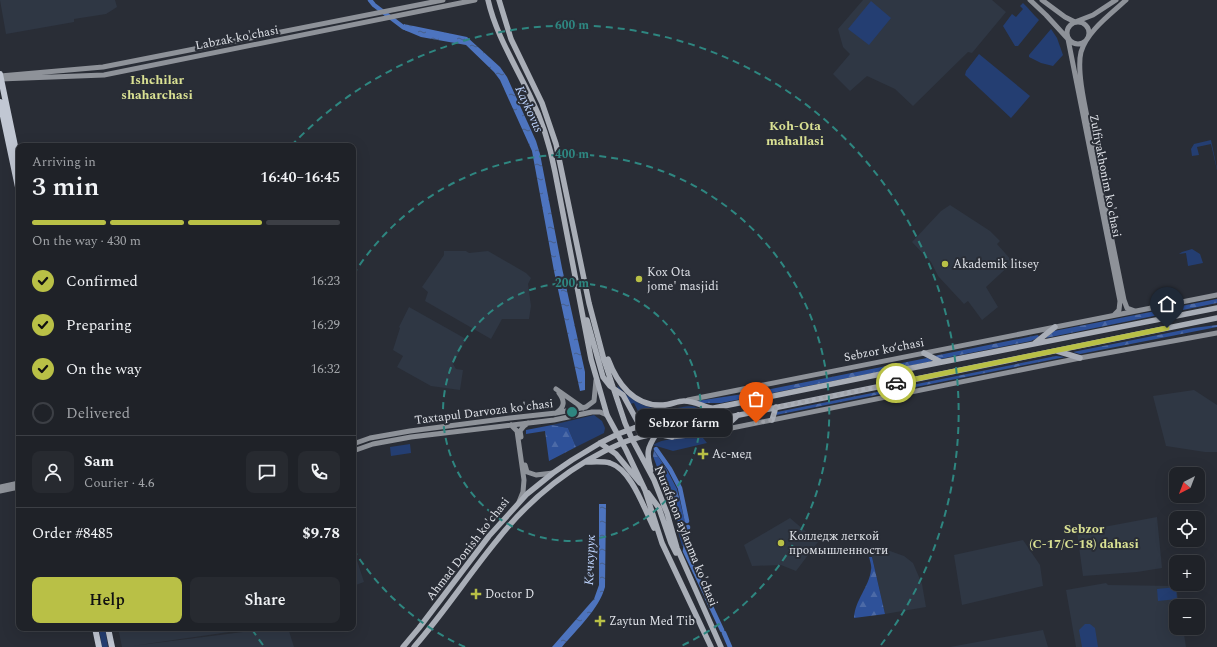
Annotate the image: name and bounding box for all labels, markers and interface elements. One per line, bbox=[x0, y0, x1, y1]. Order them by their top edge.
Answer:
text: 600 m bbox=[555, 16, 589, 35]
street label: Labzak ko'chasi bbox=[194, 21, 281, 55]
district label: Ishchilar shaharchasi bbox=[121, 70, 193, 105]
water label: Kaykovus bbox=[509, 82, 549, 136]
street label: Zulfiyakhonim ko'chasi bbox=[1084, 113, 1126, 239]
district label: Koh-Ota mahallasi bbox=[766, 116, 824, 151]
text: 400 m bbox=[555, 145, 589, 164]
text: Arriving in bbox=[32, 152, 96, 172]
text: 16:40–16:45 bbox=[260, 166, 340, 189]
text: 3 min bbox=[32, 167, 99, 207]
text: On the way · 430 m bbox=[32, 231, 141, 251]
place label: Akademik litsey bbox=[953, 255, 1040, 274]
marker: Akademik litsey bbox=[940, 259, 950, 269]
place label: Kox Ota jome' masjidi bbox=[647, 263, 719, 296]
icon: check bbox=[32, 270, 54, 292]
text: Confirmed bbox=[66, 270, 138, 293]
text: 16:23 bbox=[311, 271, 340, 291]
text: 200 m bbox=[555, 274, 589, 293]
marker: Kox Ota jome' masjidi bbox=[634, 274, 644, 284]
pin bbox=[1150, 287, 1184, 328]
icon: home bbox=[1156, 293, 1178, 315]
icon: check bbox=[32, 314, 54, 336]
text: Preparing bbox=[66, 314, 132, 337]
text: 16:29 bbox=[311, 315, 340, 335]
street label: Sebzor ko‘chasi bbox=[842, 333, 926, 367]
icon: check bbox=[32, 358, 54, 380]
text: On the way bbox=[66, 358, 141, 381]
text: 16:32 bbox=[311, 359, 340, 379]
courier bbox=[876, 363, 916, 403]
icon: car bbox=[885, 372, 907, 394]
pin bbox=[739, 382, 773, 423]
icon: bag bbox=[745, 388, 767, 410]
street label: Taxtapul Darvoza ko'chasi bbox=[414, 394, 555, 430]
text: Delivered bbox=[66, 402, 130, 425]
centre of rings bbox=[565, 405, 579, 419]
callout: Sebzor farm bbox=[636, 409, 732, 437]
text: Sebzor farm bbox=[648, 413, 720, 433]
place label: Ас-мед bbox=[712, 445, 752, 464]
marker: Ас-мед bbox=[697, 448, 709, 460]
text: Sam bbox=[84, 450, 114, 473]
button: person bbox=[32, 451, 74, 493]
button: chat bbox=[246, 451, 288, 493]
button: phone bbox=[298, 451, 340, 493]
street label: Nurafshon aylanma ko'chasi bbox=[649, 463, 723, 609]
north arrow bbox=[1169, 467, 1205, 503]
map controls bbox=[1169, 467, 1205, 635]
text: Courier · 4.6 bbox=[84, 473, 154, 493]
street label: Ahmad Donish ko'chasi bbox=[421, 493, 515, 605]
button: locate bbox=[1169, 511, 1205, 547]
district label: Sebzor (C-17/C-18) dahasi bbox=[1029, 519, 1139, 554]
text: Order #8485 bbox=[32, 522, 113, 545]
text: $9.78 bbox=[302, 522, 340, 545]
place label: Колледж легкой промышленности bbox=[789, 527, 888, 560]
water label: Кечкурук bbox=[579, 534, 601, 586]
marker: Колледж легкой промышленности bbox=[776, 538, 786, 548]
button: + bbox=[1169, 555, 1205, 591]
button: Help bbox=[32, 577, 182, 623]
button: Share bbox=[190, 577, 340, 623]
place label: Doctor D bbox=[485, 585, 534, 604]
marker: Doctor D bbox=[470, 588, 482, 600]
button: − bbox=[1169, 599, 1205, 635]
place label: Zaytun Med Tib bbox=[609, 612, 695, 631]
marker: Zaytun Med Tib bbox=[594, 615, 606, 627]

